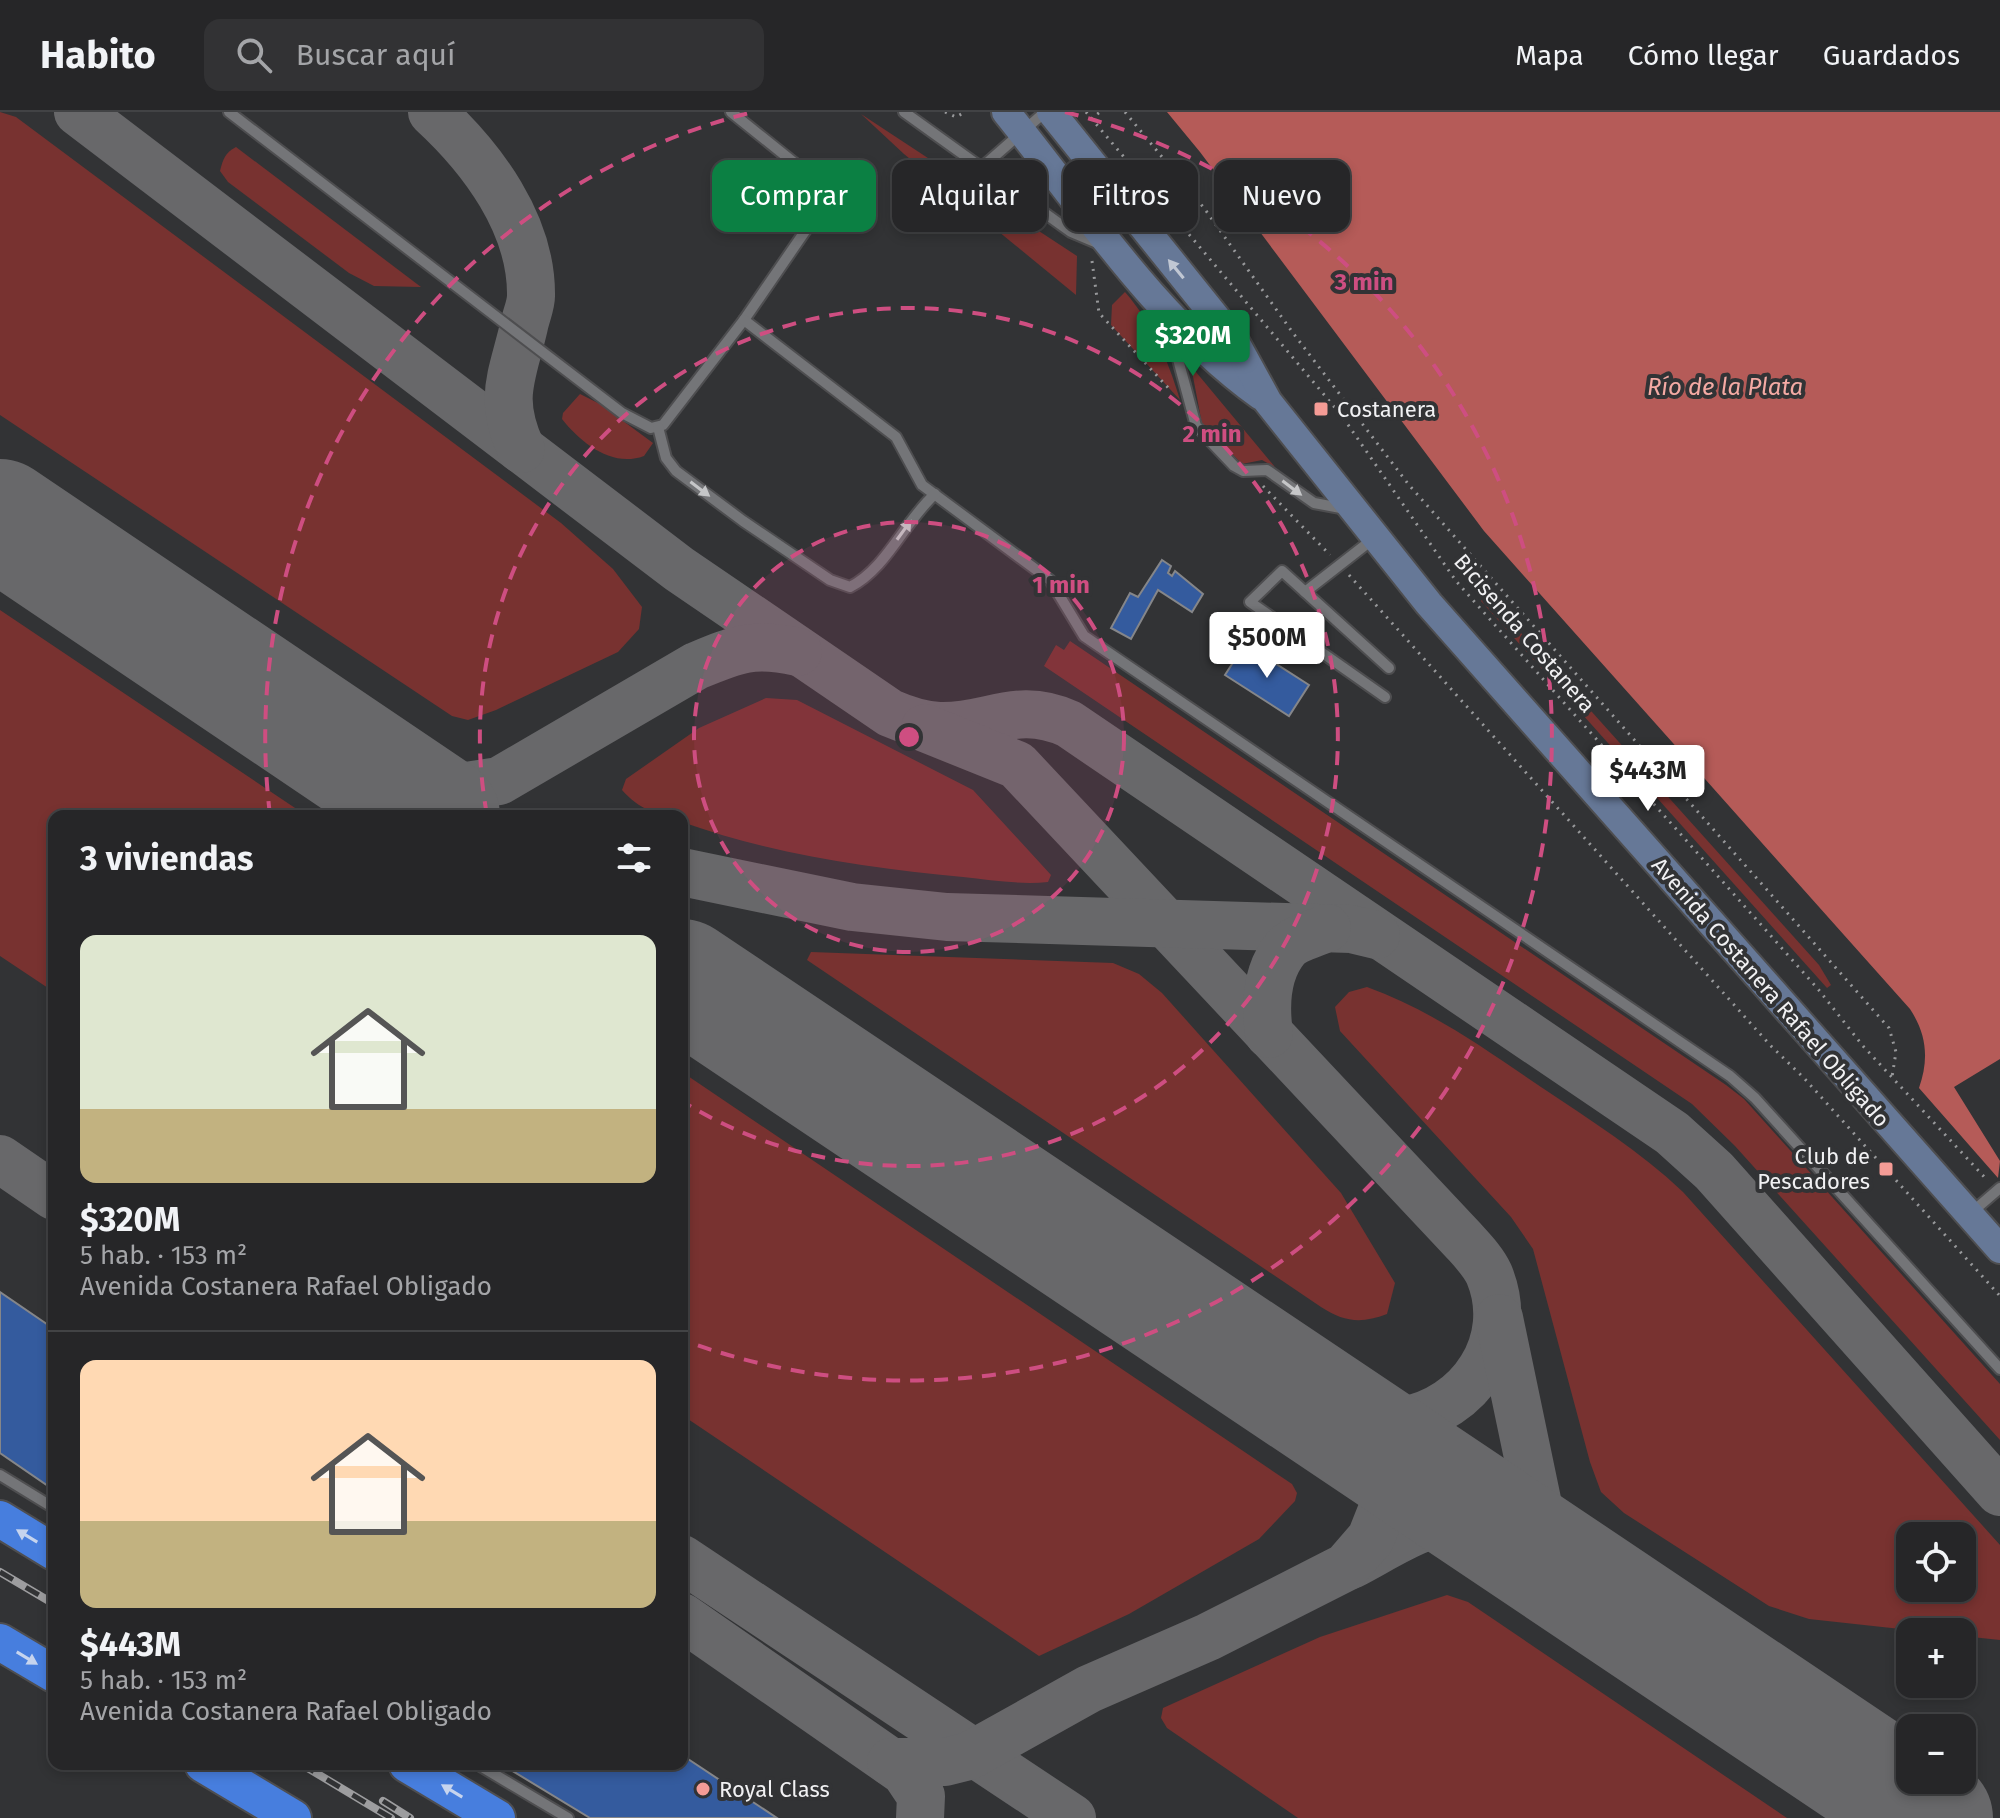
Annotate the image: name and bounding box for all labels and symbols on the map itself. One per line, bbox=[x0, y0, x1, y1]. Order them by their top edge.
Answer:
one-way arrow bbox=[1168, 258, 1185, 279]
text: 3 min bbox=[1333, 268, 1394, 296]
pin: $320M bbox=[1137, 310, 1249, 378]
water label: Río de la Plata bbox=[1647, 373, 1803, 401]
place label: Costanera bbox=[1337, 396, 1436, 423]
marker: Costanera bbox=[1312, 400, 1330, 418]
text: 2 min bbox=[1183, 420, 1242, 448]
one-way arrow bbox=[1281, 480, 1302, 495]
one-way arrow bbox=[689, 481, 711, 497]
one-way arrow bbox=[895, 519, 911, 540]
street label: Bicisenda Costanera bbox=[1448, 548, 1601, 718]
text: 1 min bbox=[1032, 571, 1090, 599]
pin: $500M bbox=[1211, 612, 1323, 680]
centre of rings bbox=[895, 723, 923, 751]
pin: $443M bbox=[1592, 745, 1704, 813]
street label: Avenida Costanera Rafael Obligado bbox=[1646, 852, 1895, 1133]
place label: Club de Pescadores bbox=[1757, 1143, 1870, 1195]
marker: Club de Pescadores bbox=[1877, 1160, 1895, 1178]
one-way arrow bbox=[16, 1529, 38, 1543]
one-way arrow bbox=[16, 1651, 38, 1665]
place label: Royal Class bbox=[719, 1776, 830, 1803]
marker: Royal Class bbox=[694, 1780, 712, 1798]
one-way arrow bbox=[441, 1784, 463, 1798]

